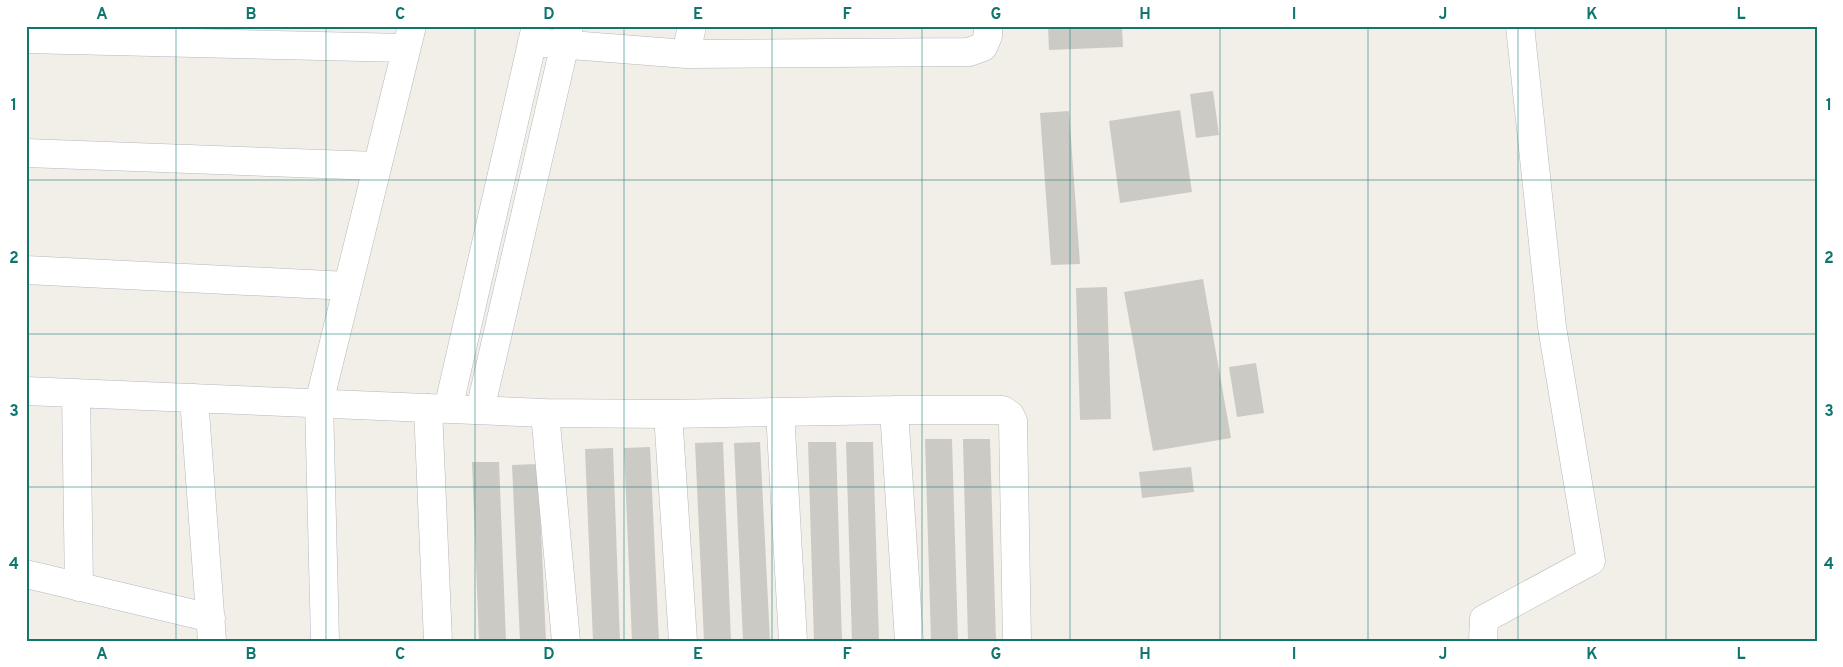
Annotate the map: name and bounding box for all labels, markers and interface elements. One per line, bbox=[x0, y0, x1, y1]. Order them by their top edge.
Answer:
text: A bbox=[96, 5, 108, 25]
text: B bbox=[245, 5, 257, 25]
text: C bbox=[395, 5, 405, 25]
text: D bbox=[543, 5, 555, 25]
text: E bbox=[693, 5, 703, 25]
text: F bbox=[842, 5, 852, 25]
text: G bbox=[991, 5, 1001, 25]
text: H bbox=[1139, 5, 1151, 25]
text: I bbox=[1292, 5, 1296, 25]
text: J bbox=[1439, 5, 1447, 25]
text: K bbox=[1586, 5, 1598, 25]
text: L bbox=[1736, 5, 1746, 25]
text: 1 bbox=[11, 96, 17, 116]
text: 1 bbox=[1826, 96, 1832, 116]
text: 2 bbox=[9, 249, 19, 269]
text: 2 bbox=[1824, 249, 1834, 269]
text: 3 bbox=[9, 402, 19, 422]
text: 3 bbox=[1824, 402, 1834, 422]
text: 4 bbox=[9, 555, 19, 575]
text: 4 bbox=[1824, 555, 1834, 575]
text: A bbox=[96, 645, 108, 665]
text: B bbox=[245, 645, 257, 665]
text: C bbox=[395, 645, 405, 665]
text: D bbox=[543, 645, 555, 665]
text: E bbox=[693, 645, 703, 665]
text: F bbox=[842, 645, 852, 665]
text: G bbox=[991, 645, 1001, 665]
text: H bbox=[1139, 645, 1151, 665]
text: I bbox=[1292, 645, 1296, 665]
text: J bbox=[1439, 645, 1447, 665]
text: K bbox=[1586, 645, 1598, 665]
text: L bbox=[1736, 645, 1746, 665]

